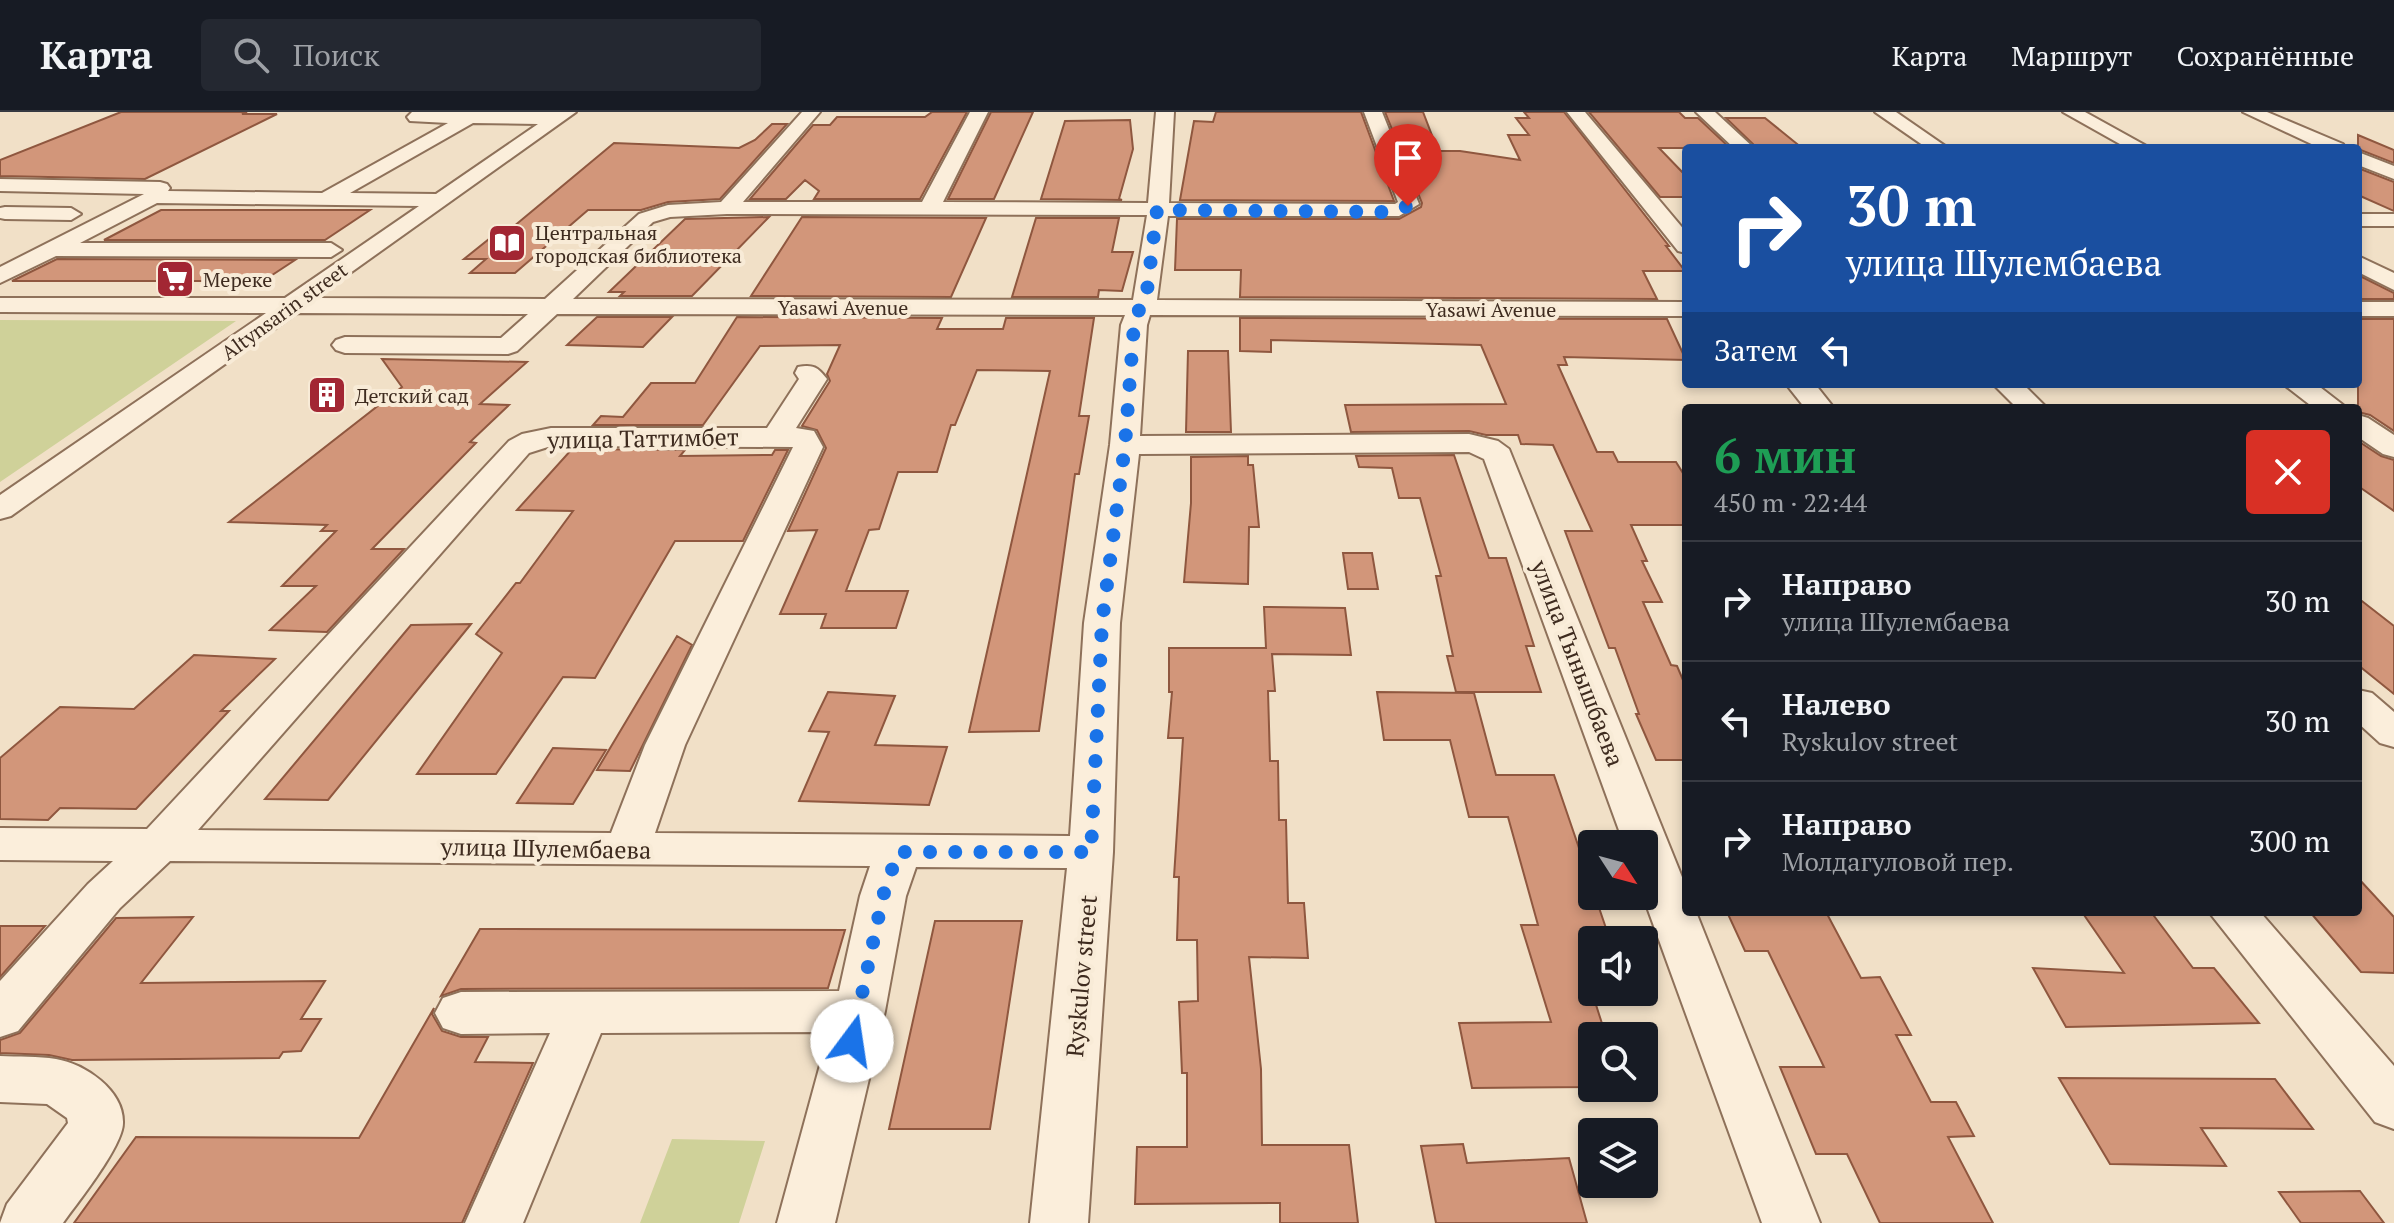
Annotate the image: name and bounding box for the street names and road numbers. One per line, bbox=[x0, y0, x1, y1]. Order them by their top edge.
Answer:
street label: Altynsarin street bbox=[216, 256, 353, 366]
street label: Yasawi Avenue bbox=[778, 294, 908, 321]
street label: Yasawi Avenue bbox=[1426, 296, 1556, 323]
street label: улица Таттимбет bbox=[546, 420, 739, 456]
street label: улица Тынышбаева bbox=[1524, 554, 1632, 771]
street label: улица Шулембаева bbox=[439, 830, 652, 866]
street label: Ryskulov street bbox=[1058, 893, 1104, 1058]

